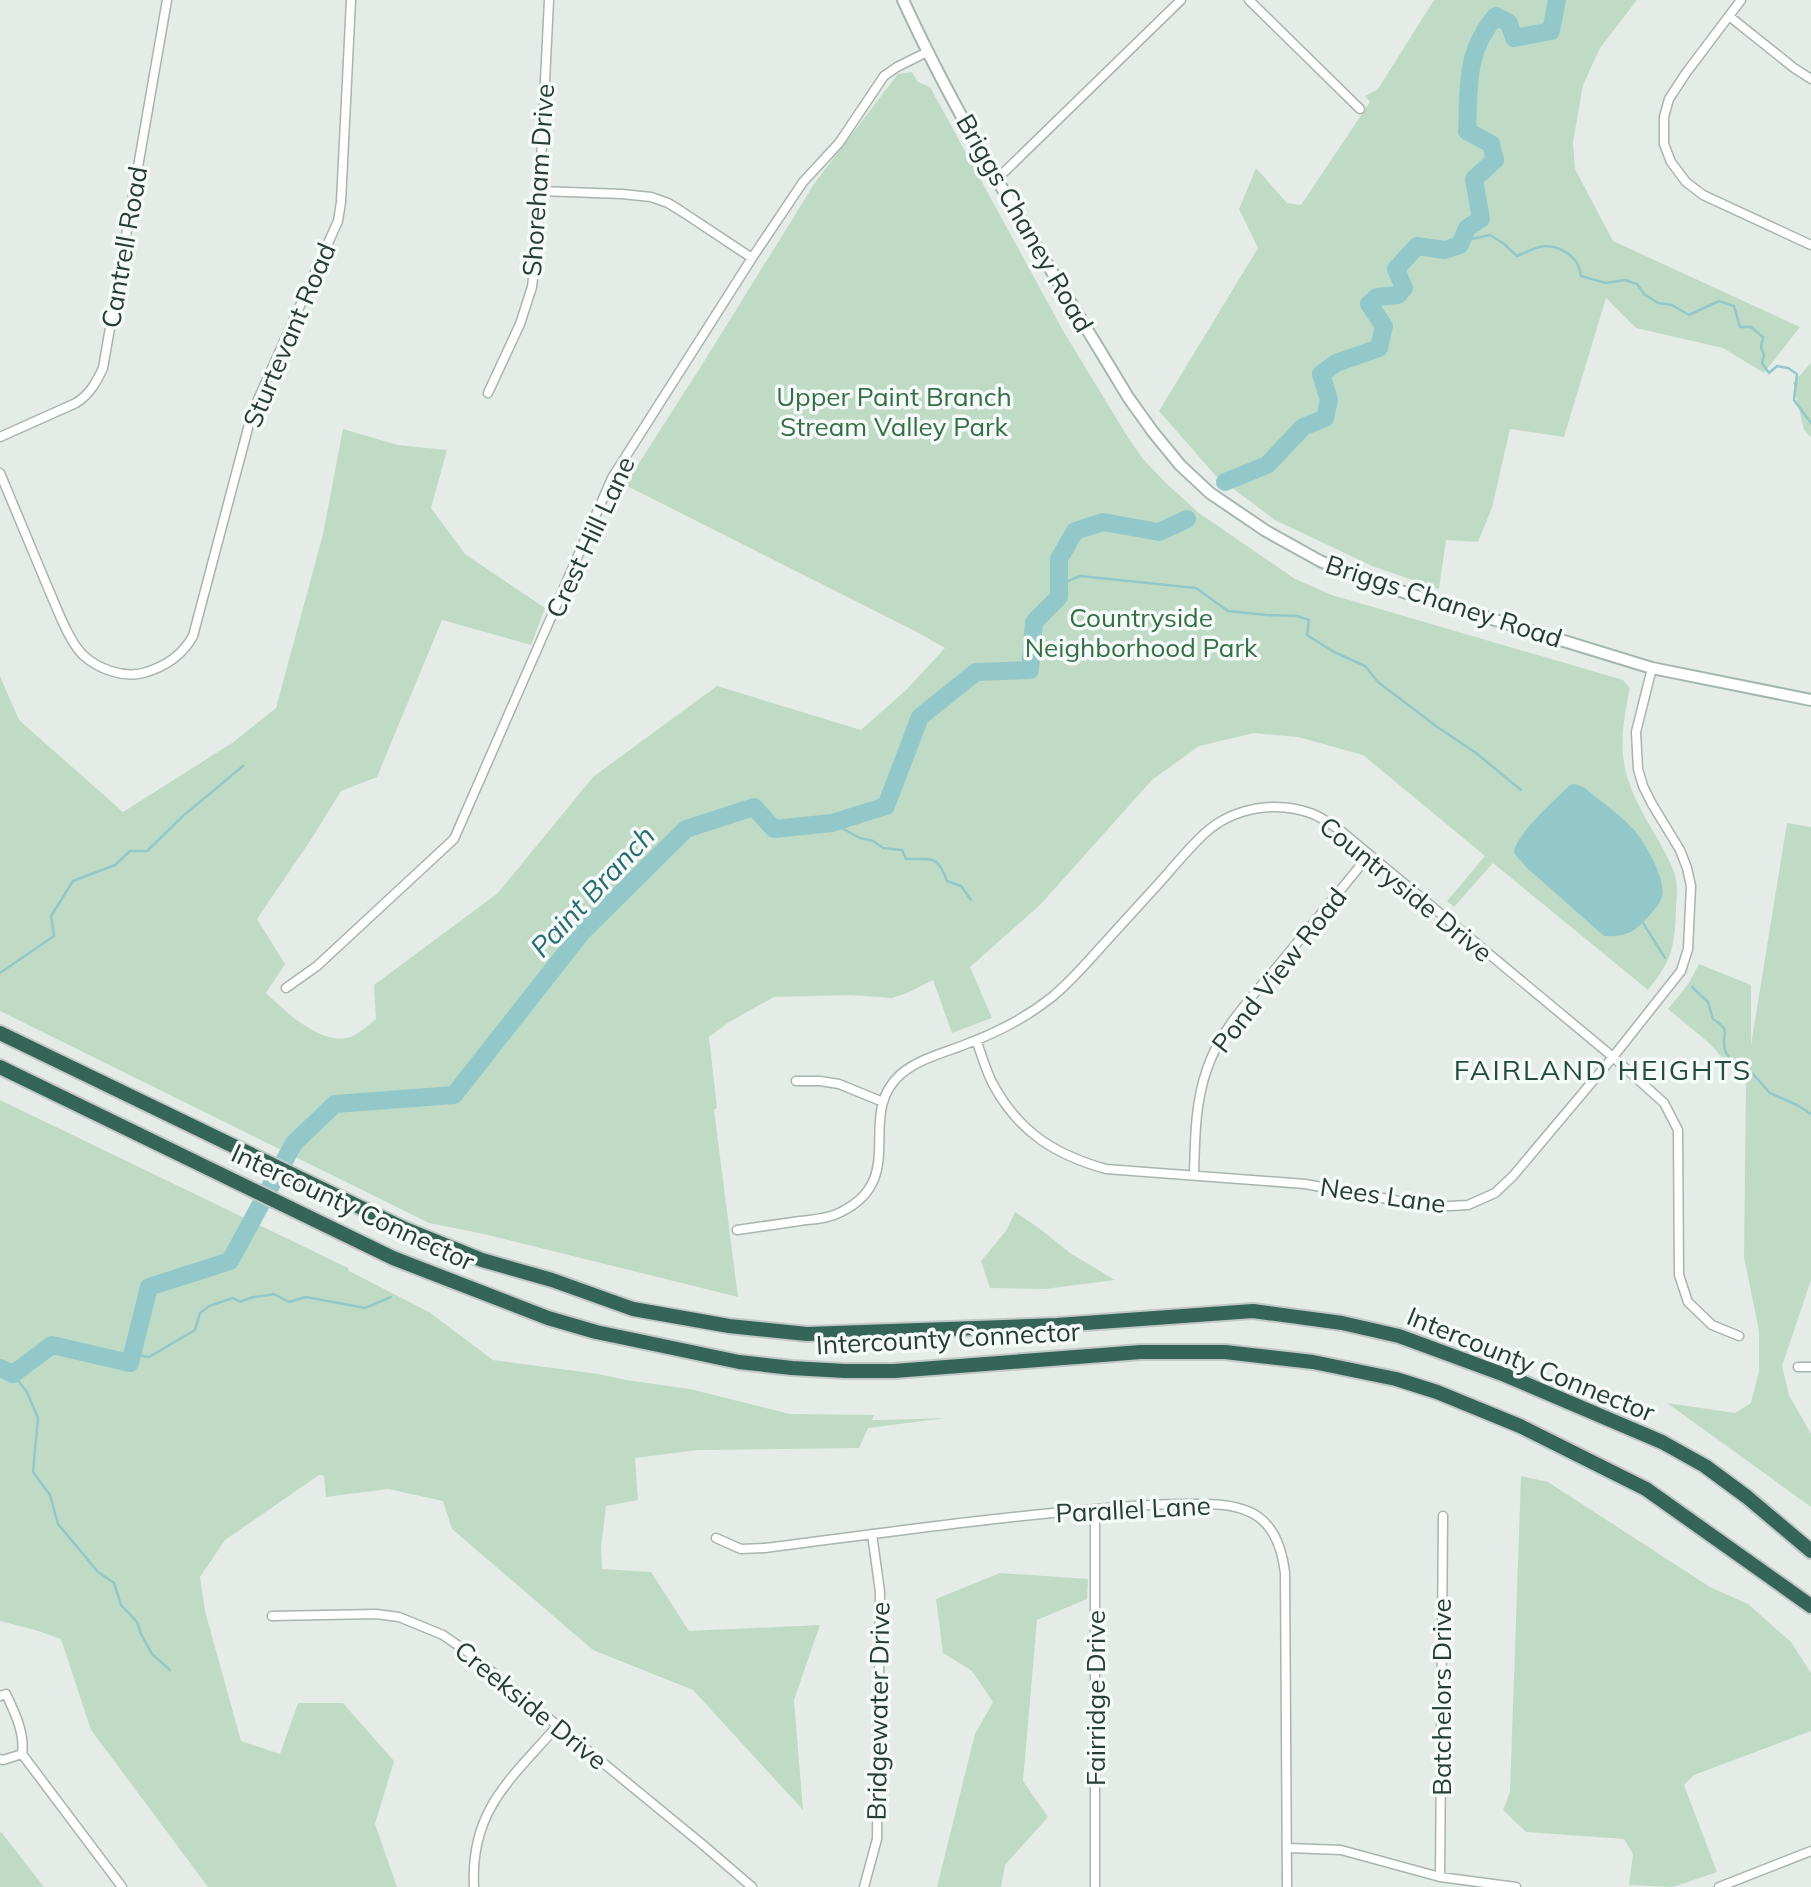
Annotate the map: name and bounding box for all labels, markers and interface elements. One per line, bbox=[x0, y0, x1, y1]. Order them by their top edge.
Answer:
street label: Shoreham Drive bbox=[515, 83, 561, 277]
street label: Briggs Chaney Road bbox=[949, 108, 1101, 338]
street label: Cantrell Road bbox=[94, 164, 154, 330]
street label: Sturtevant Road bbox=[235, 238, 343, 432]
park label: Upper Paint Branch Stream Valley Park bbox=[776, 380, 1012, 443]
street label: Crest Hill Lane bbox=[538, 451, 642, 623]
street label: Briggs Chaney Road bbox=[1322, 547, 1566, 655]
park label: Countryside Neighborhood Park bbox=[1025, 601, 1258, 664]
street label: Countryside Drive bbox=[1313, 809, 1499, 969]
water label: Paint Branch bbox=[522, 818, 662, 964]
street label: Pond View Road bbox=[1204, 881, 1354, 1059]
district label: FAIRLAND HEIGHTS bbox=[1454, 1052, 1752, 1087]
street label: Intercounty Connector bbox=[226, 1136, 480, 1278]
street label: Nees Lane bbox=[1318, 1170, 1448, 1220]
street label: Intercounty Connector bbox=[1402, 1299, 1660, 1429]
street label: Intercounty Connector bbox=[815, 1315, 1081, 1361]
street label: Parallel Lane bbox=[1055, 1488, 1211, 1530]
street label: Batchelors Drive bbox=[1425, 1598, 1458, 1796]
street label: Bridgewater Drive bbox=[860, 1601, 896, 1821]
street label: Fairridge Drive bbox=[1079, 1610, 1112, 1786]
street label: Creekside Drive bbox=[448, 1633, 614, 1777]

